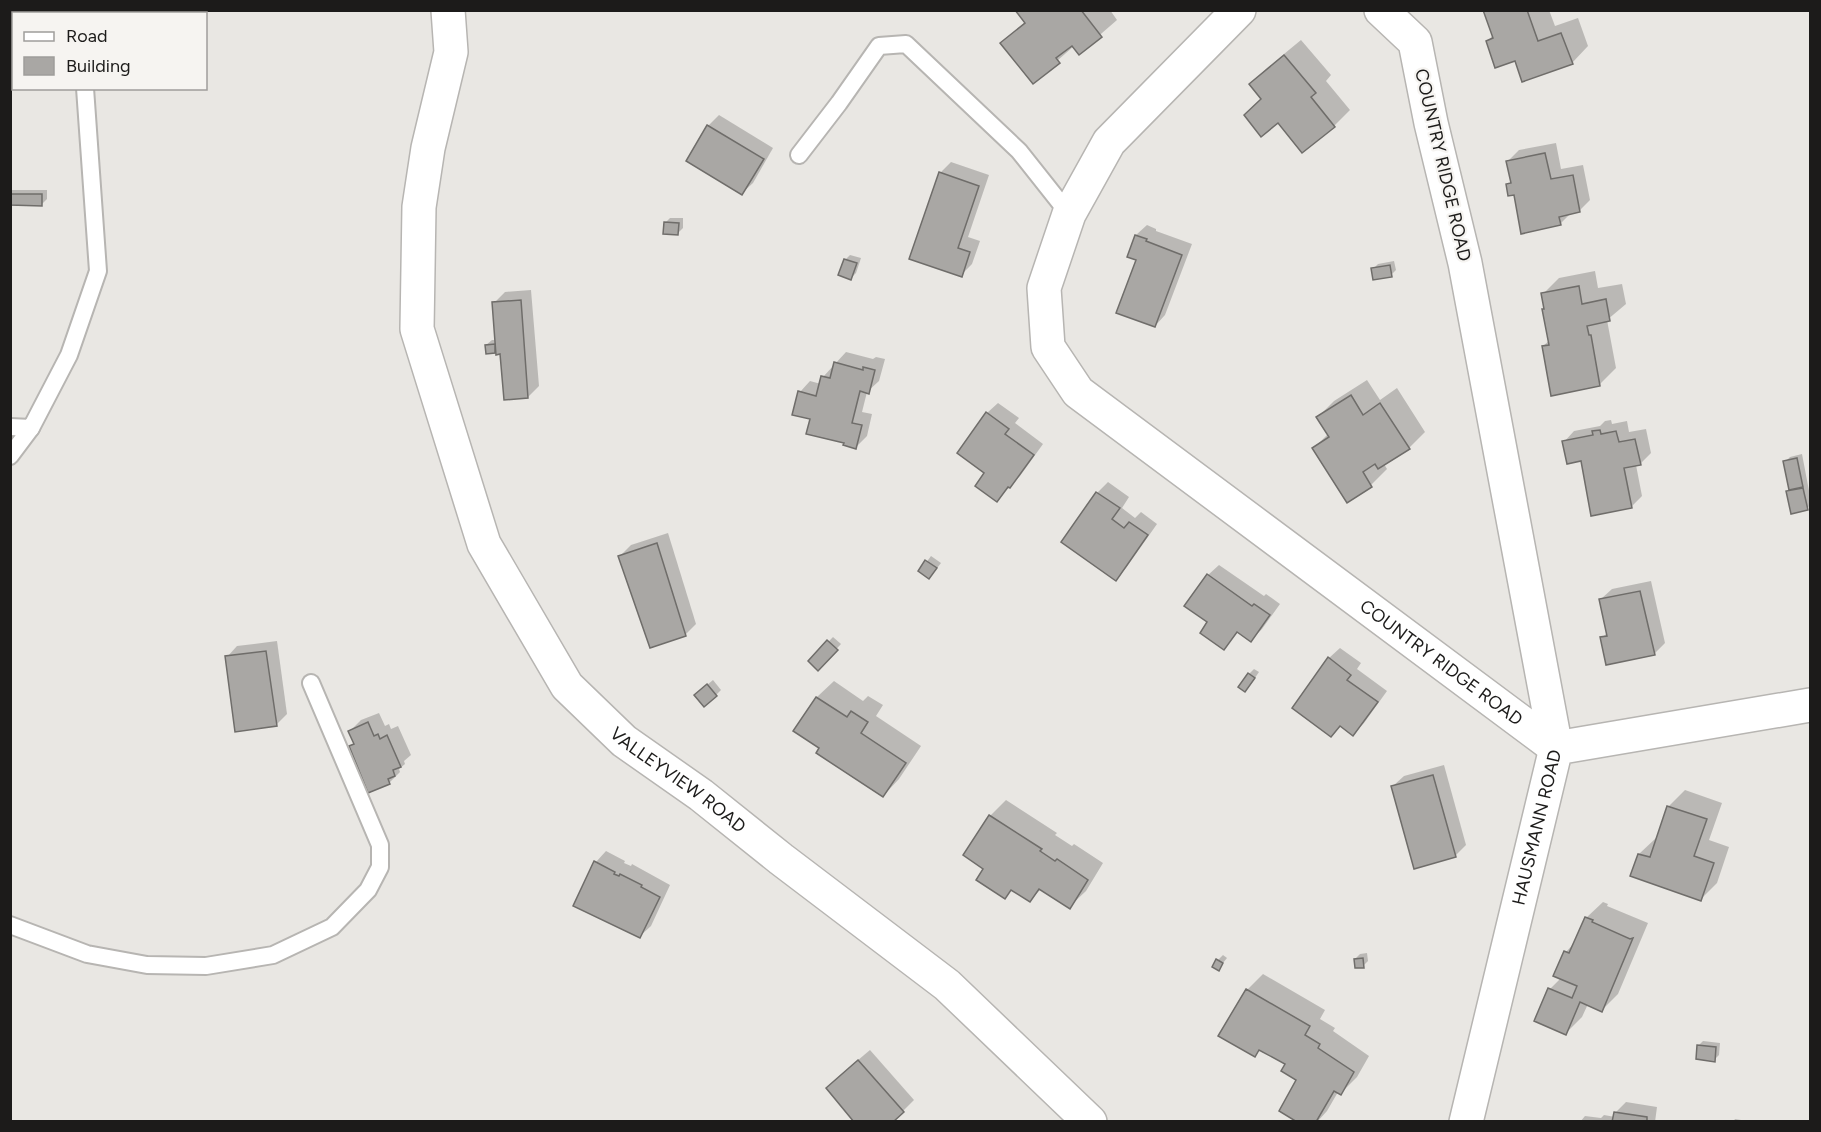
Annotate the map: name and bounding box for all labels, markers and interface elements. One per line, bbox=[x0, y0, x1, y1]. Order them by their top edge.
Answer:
legend bbox=[12, 12, 207, 90]
text: Road bbox=[66, 25, 107, 47]
text: Building bbox=[66, 55, 131, 77]
street label: COUNTRY RIDGE ROAD bbox=[1410, 66, 1476, 264]
street label: COUNTRY RIDGE ROAD bbox=[1356, 595, 1527, 730]
street label: VALLEYVIEW ROAD bbox=[605, 722, 750, 838]
street label: HAUSMANN ROAD bbox=[1508, 747, 1566, 907]

